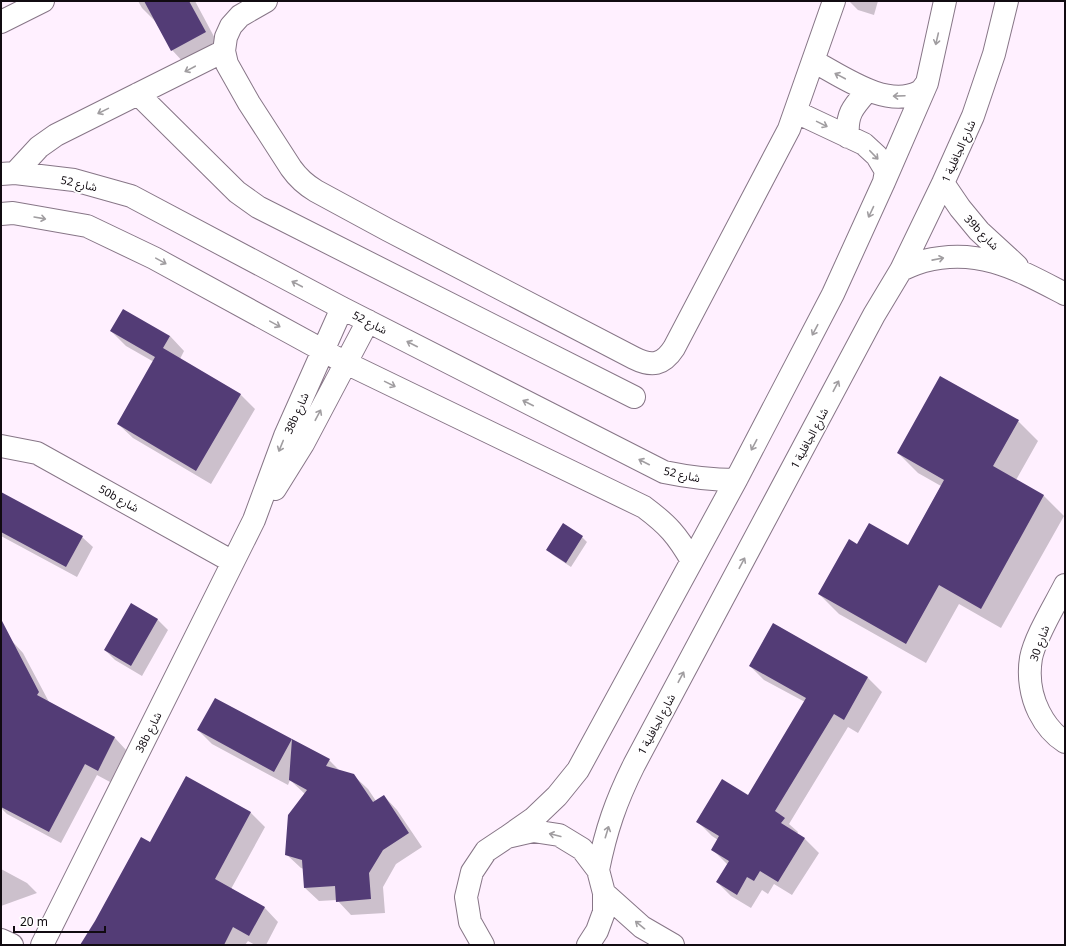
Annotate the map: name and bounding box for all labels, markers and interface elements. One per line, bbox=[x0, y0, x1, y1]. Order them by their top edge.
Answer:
one-way arrow bbox=[932, 32, 940, 45]
one-way arrow bbox=[184, 66, 196, 73]
one-way arrow bbox=[834, 71, 846, 79]
one-way arrow bbox=[893, 92, 906, 100]
one-way arrow bbox=[98, 108, 110, 115]
street label: شارع الجافلية 1 bbox=[938, 117, 980, 185]
one-way arrow bbox=[816, 121, 828, 128]
one-way arrow bbox=[869, 150, 879, 160]
street label: شارع 52 bbox=[59, 172, 99, 195]
one-way arrow bbox=[867, 206, 874, 218]
street label: 39b شارع bbox=[961, 211, 1003, 254]
one-way arrow bbox=[33, 214, 46, 222]
one-way arrow bbox=[931, 254, 944, 262]
one-way arrow bbox=[155, 258, 167, 266]
one-way arrow bbox=[291, 280, 303, 287]
street label: شارع 52 bbox=[350, 307, 390, 338]
one-way arrow bbox=[269, 320, 281, 328]
one-way arrow bbox=[810, 323, 818, 335]
one-way arrow bbox=[407, 340, 419, 347]
one-way arrow bbox=[833, 380, 841, 392]
one-way arrow bbox=[384, 381, 396, 388]
street label: 38b شارع bbox=[280, 390, 313, 436]
one-way arrow bbox=[522, 399, 534, 406]
street label: شارع الجافلية 1 bbox=[787, 405, 832, 471]
one-way arrow bbox=[315, 409, 322, 421]
one-way arrow bbox=[750, 439, 758, 451]
one-way arrow bbox=[277, 440, 285, 452]
one-way arrow bbox=[638, 458, 650, 465]
street label: شارع 52 bbox=[662, 463, 702, 486]
street label: 50b شارع bbox=[96, 481, 142, 516]
one-way arrow bbox=[739, 557, 747, 569]
street label: شارع 30 bbox=[1026, 623, 1053, 663]
one-way arrow bbox=[678, 671, 685, 683]
street label: شارع الجافلية 1 bbox=[634, 691, 679, 757]
street label: 38b شارع bbox=[131, 709, 166, 755]
one-way arrow bbox=[604, 826, 611, 839]
one-way arrow bbox=[548, 831, 561, 838]
scale bar bbox=[14, 908, 105, 934]
text: 20 m bbox=[20, 913, 48, 930]
one-way arrow bbox=[635, 920, 646, 929]

